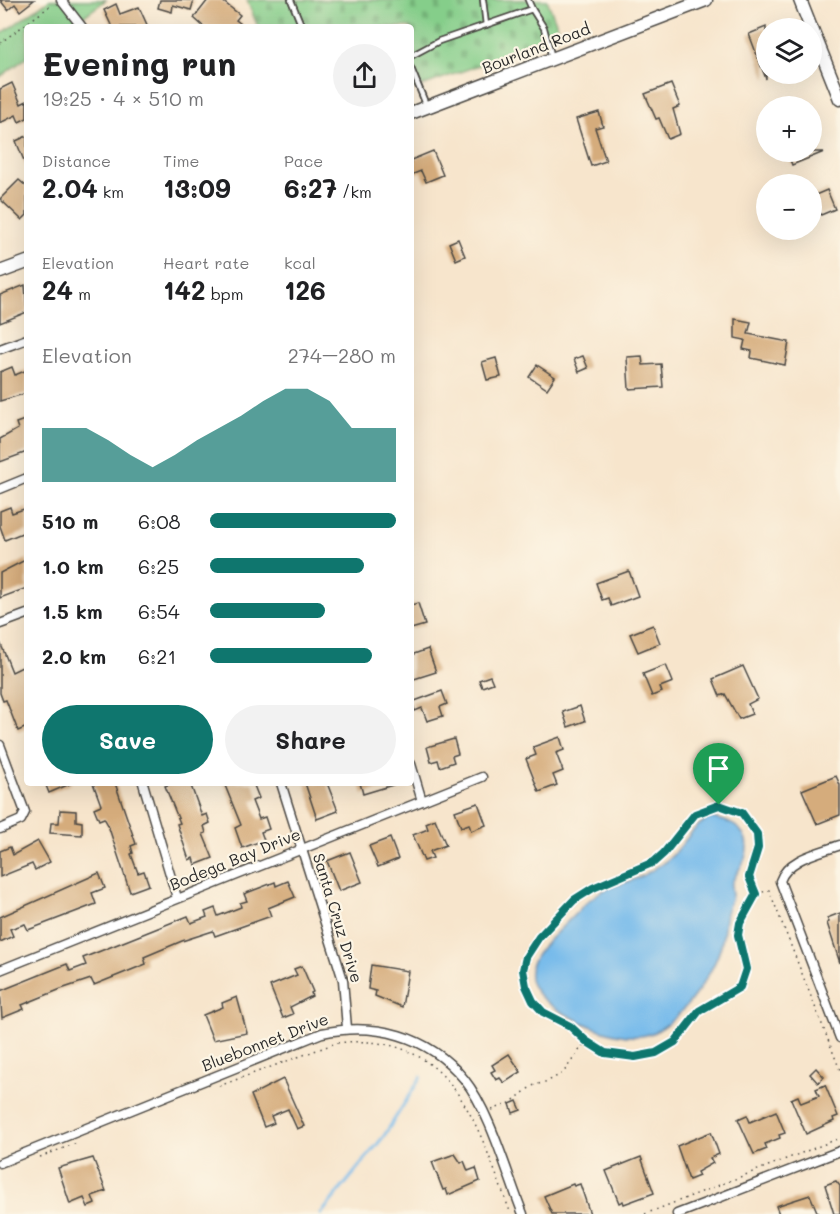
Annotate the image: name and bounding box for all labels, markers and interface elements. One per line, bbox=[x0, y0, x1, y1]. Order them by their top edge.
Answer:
street label: Bourland Road bbox=[479, 17, 593, 78]
map controls bbox=[756, 18, 822, 240]
button: layers bbox=[756, 18, 822, 84]
text: Evening run bbox=[42, 41, 236, 84]
button: share bbox=[333, 44, 396, 107]
text: 19:25 · 4 × 510 m bbox=[42, 85, 204, 111]
button: + bbox=[756, 96, 822, 162]
text: Distance bbox=[42, 150, 111, 171]
text: Time bbox=[163, 150, 199, 171]
text: Pace bbox=[284, 150, 323, 171]
text: 2.04 bbox=[42, 171, 98, 205]
text: 13:09 bbox=[163, 171, 231, 205]
text: 6:27 bbox=[284, 171, 337, 205]
button: − bbox=[756, 174, 822, 240]
text: km bbox=[98, 181, 124, 202]
text: /km bbox=[337, 181, 372, 202]
text: Elevation bbox=[42, 252, 114, 273]
text: Heart rate bbox=[163, 252, 249, 273]
text: kcal bbox=[284, 252, 316, 273]
text: 24 bbox=[42, 273, 73, 307]
text: 142 bbox=[163, 273, 206, 307]
text: 126 bbox=[284, 273, 326, 307]
text: m bbox=[73, 283, 91, 304]
text: bpm bbox=[206, 283, 243, 304]
text: Elevation bbox=[42, 342, 132, 368]
text: 274–280 m bbox=[288, 342, 396, 368]
text: 510 m bbox=[42, 508, 98, 534]
text: 6:08 bbox=[138, 508, 181, 534]
text: 1.0 km bbox=[42, 553, 104, 579]
text: 6:25 bbox=[138, 553, 179, 579]
text: 1.5 km bbox=[42, 598, 103, 624]
text: 6:54 bbox=[138, 598, 180, 624]
text: 2.0 km bbox=[42, 643, 106, 669]
text: 6:21 bbox=[138, 643, 176, 669]
button: Save bbox=[42, 705, 213, 774]
button: Share bbox=[225, 705, 396, 774]
pin bbox=[693, 743, 744, 805]
icon: arrive bbox=[702, 752, 735, 785]
street label: Bodega Bay Drive bbox=[166, 823, 303, 894]
street label: Santa Cruz Drive bbox=[309, 850, 368, 985]
street label: Bluebonnet Drive bbox=[198, 1008, 331, 1075]

